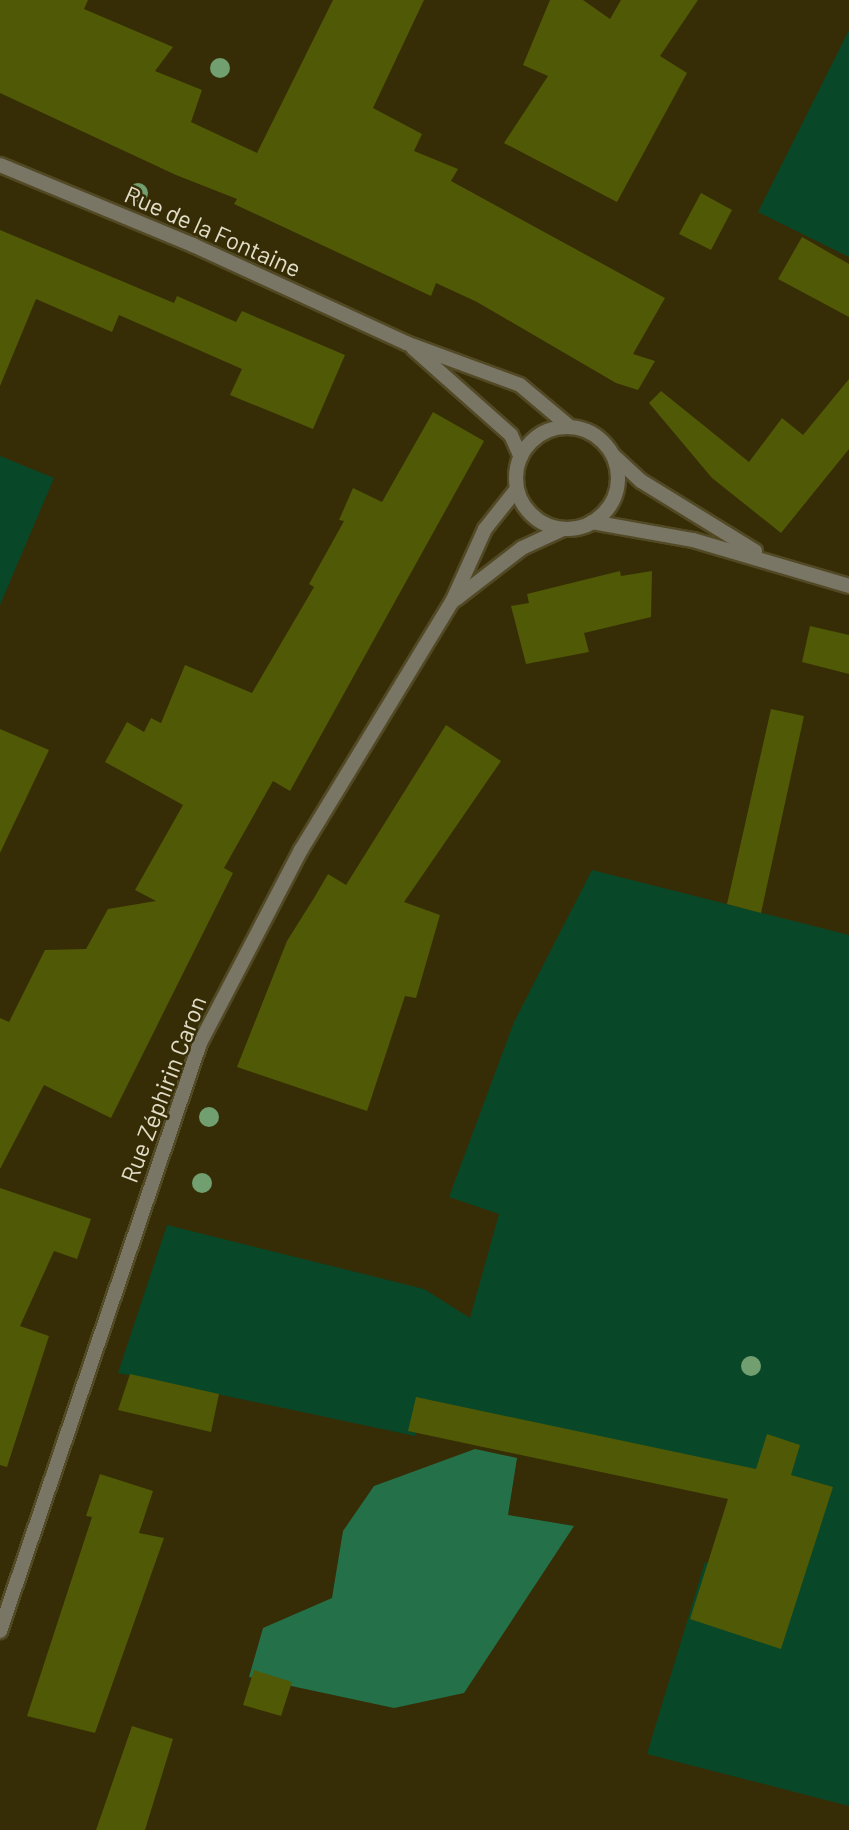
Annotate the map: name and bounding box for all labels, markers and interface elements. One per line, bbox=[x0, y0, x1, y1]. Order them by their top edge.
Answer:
street label: Rue de la Fontaine bbox=[120, 179, 306, 283]
street label: Rue Zéphirin Caron bbox=[114, 992, 212, 1186]

